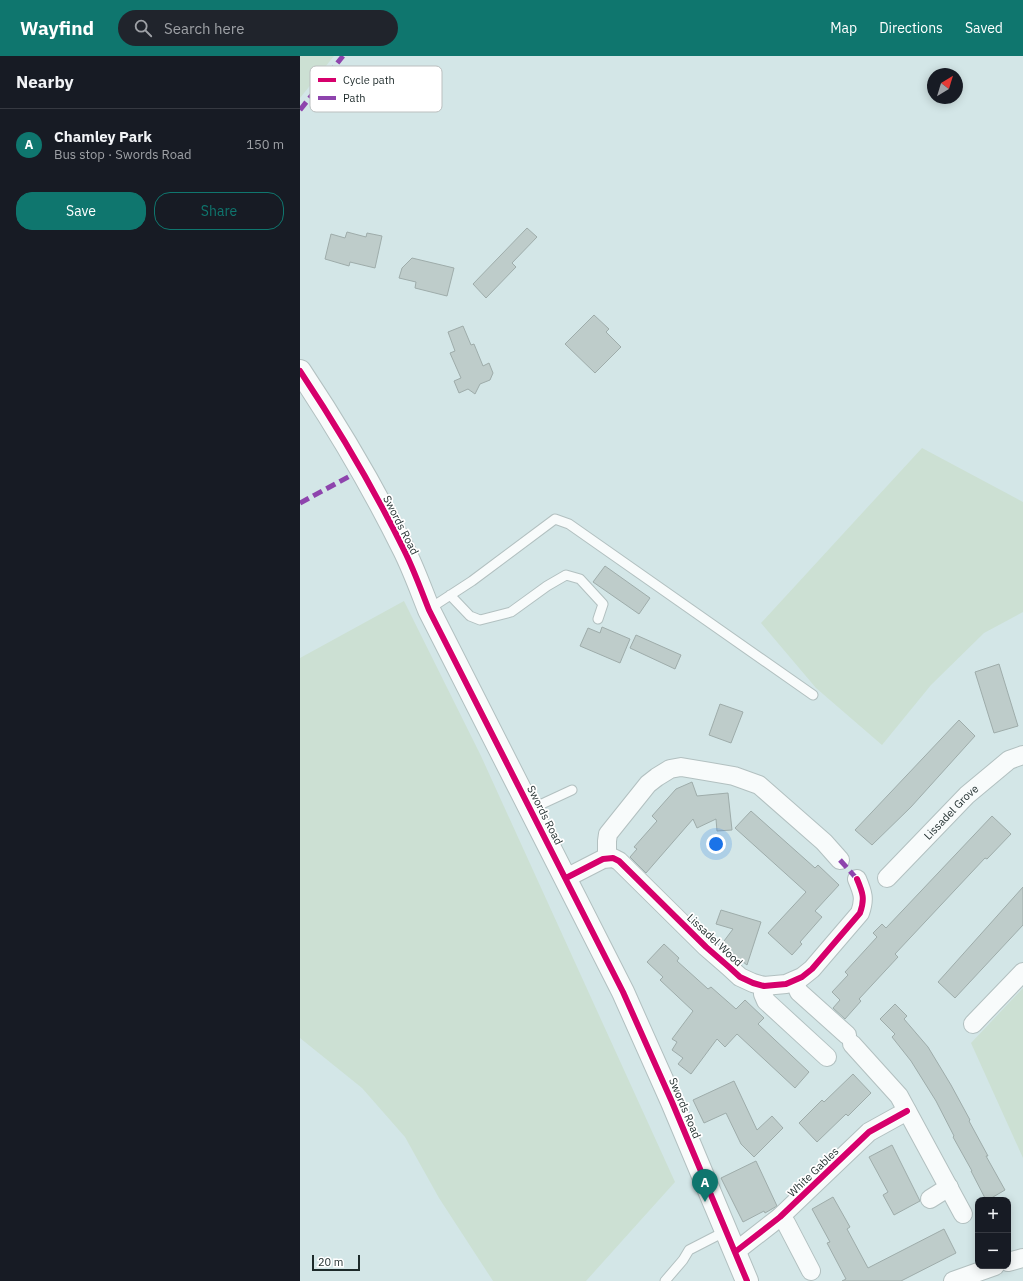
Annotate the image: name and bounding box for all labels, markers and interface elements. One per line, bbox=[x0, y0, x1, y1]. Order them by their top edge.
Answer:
search box bbox=[118, 10, 398, 46]
text: Wayfind bbox=[20, 16, 94, 40]
icon: search bbox=[132, 17, 154, 39]
text: Search here bbox=[164, 19, 244, 38]
text: Map bbox=[830, 19, 857, 37]
text: Directions bbox=[879, 19, 943, 37]
text: Saved bbox=[965, 19, 1003, 37]
legend bbox=[310, 66, 442, 112]
north arrow bbox=[927, 68, 963, 104]
text: Nearby bbox=[16, 71, 74, 93]
text: Cycle path bbox=[343, 73, 395, 87]
text: Path bbox=[343, 91, 366, 105]
text: Chamley Park bbox=[54, 127, 152, 146]
text: A bbox=[25, 136, 33, 153]
text: 150 m bbox=[246, 136, 284, 153]
text: Bus stop · Swords Road bbox=[54, 146, 192, 163]
button: Save bbox=[16, 192, 146, 230]
button: Share bbox=[154, 192, 284, 230]
street label: Swords Road bbox=[380, 493, 422, 557]
street label: Lissadel Grove bbox=[921, 781, 981, 843]
street label: Swords Road bbox=[524, 783, 566, 847]
your location bbox=[706, 834, 726, 854]
street label: Lissadel Wood bbox=[684, 911, 746, 969]
street label: Swords Road bbox=[666, 1076, 704, 1140]
street label: White Gables bbox=[785, 1144, 841, 1200]
pin: A bbox=[692, 1169, 718, 1202]
map controls bbox=[975, 1197, 1011, 1269]
button: + bbox=[975, 1197, 1011, 1233]
button: − bbox=[975, 1233, 1011, 1269]
scale bar bbox=[312, 1253, 360, 1272]
text: 20 m bbox=[318, 1255, 343, 1269]

